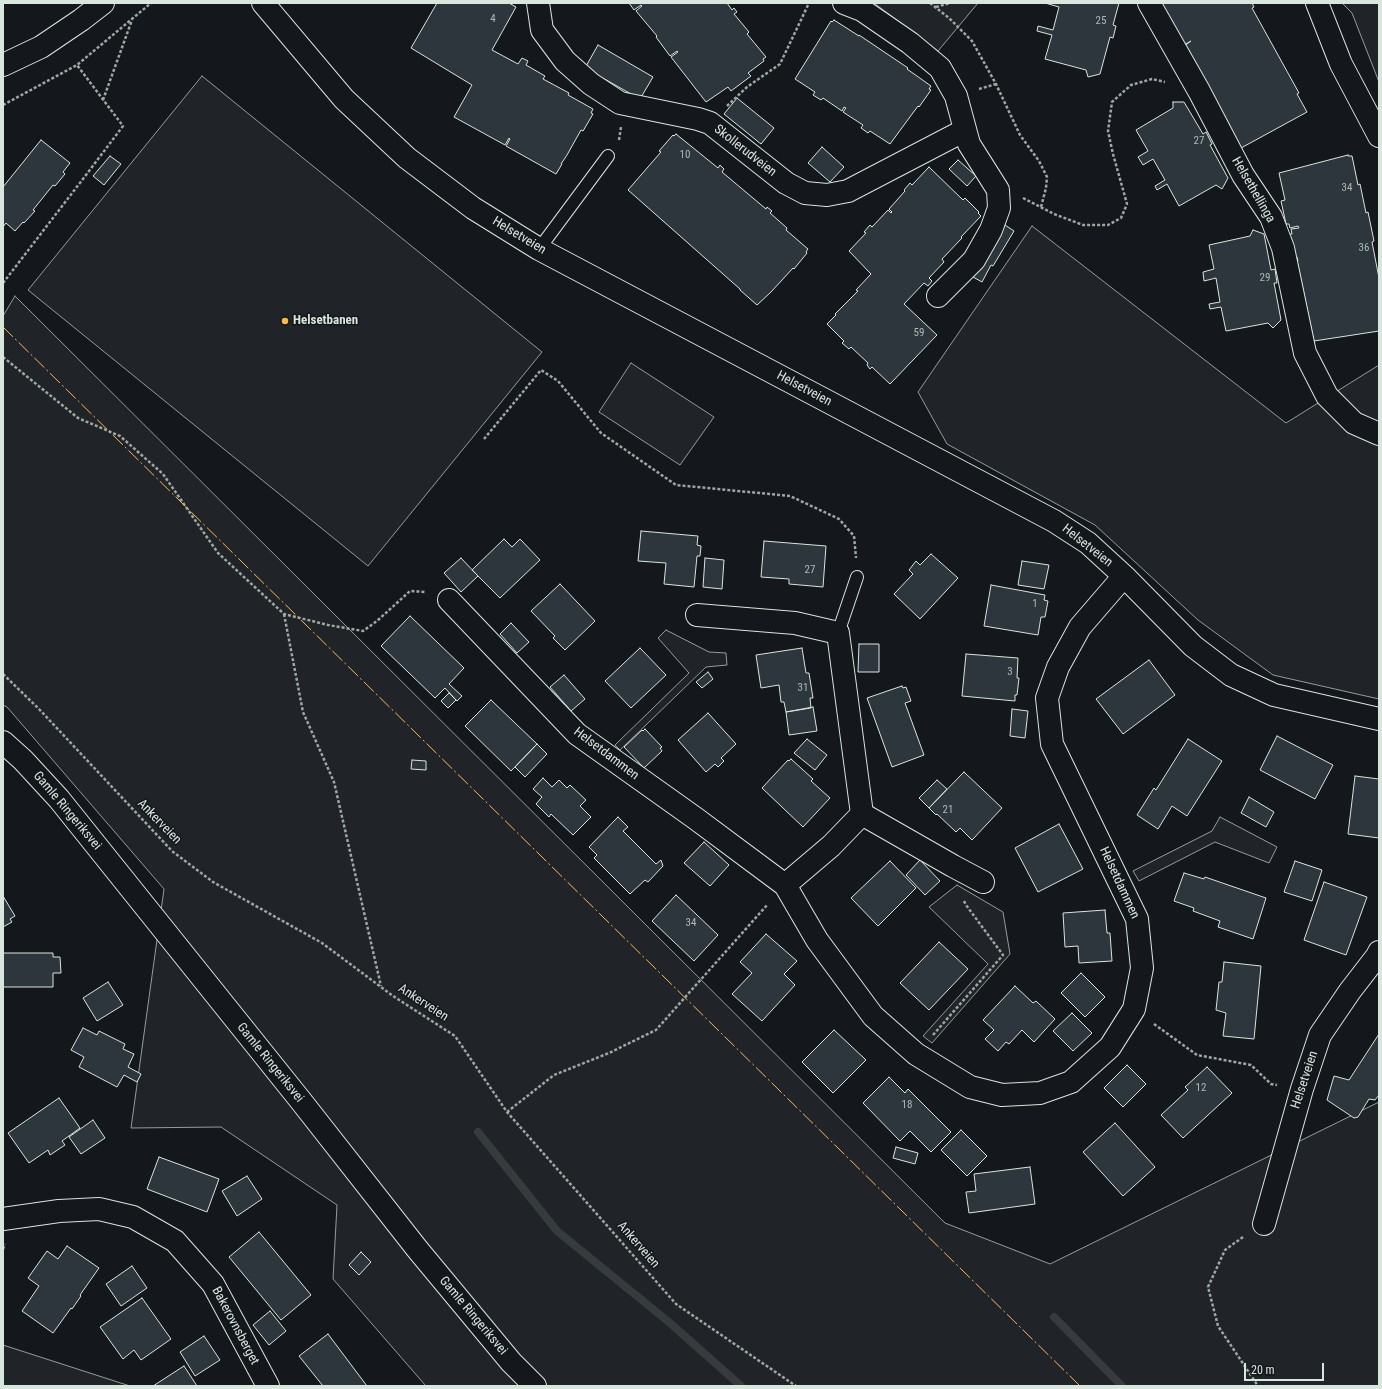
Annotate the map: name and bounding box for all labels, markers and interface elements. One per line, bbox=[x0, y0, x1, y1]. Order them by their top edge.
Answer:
house number: 4 bbox=[490, 12, 496, 26]
house number: 25 bbox=[1096, 14, 1106, 28]
street label: Skollerudveien bbox=[711, 122, 779, 180]
house number: 27 bbox=[1194, 134, 1204, 148]
house number: 10 bbox=[680, 148, 690, 162]
street label: Helsethellinga bbox=[1228, 154, 1278, 226]
house number: 34 bbox=[1342, 181, 1352, 195]
street label: Helsetveien bbox=[489, 214, 549, 258]
house number: 36 bbox=[1359, 241, 1369, 255]
house number: 29 bbox=[1260, 271, 1270, 285]
place label: Helsetbanen bbox=[293, 313, 358, 329]
marker: Helsetbanen bbox=[280, 316, 290, 326]
house number: 59 bbox=[914, 326, 924, 340]
street label: Helsetveien bbox=[774, 368, 834, 410]
street label: Helsetveien bbox=[1059, 521, 1115, 571]
house number: 27 bbox=[805, 563, 815, 577]
house number: 1 bbox=[1032, 597, 1038, 611]
house number: 3 bbox=[1007, 665, 1013, 679]
house number: 31 bbox=[798, 681, 808, 695]
street label: Helsetdammen bbox=[570, 724, 642, 784]
street label: Gamle Ringeriksvei bbox=[30, 769, 104, 853]
street label: Ankerveien bbox=[134, 796, 184, 848]
house number: 21 bbox=[943, 803, 953, 817]
street label: Helsetdammen bbox=[1096, 845, 1142, 921]
house number: 34 bbox=[686, 916, 696, 930]
street label: Ankerveien bbox=[395, 981, 451, 1025]
street label: Gamle Ringeriksvei bbox=[233, 1020, 307, 1106]
street label: Helsetveien bbox=[1288, 1049, 1322, 1111]
house number: 12 bbox=[1196, 1081, 1206, 1095]
house number: 18 bbox=[902, 1098, 912, 1112]
street label: Ankerveien bbox=[614, 1219, 662, 1271]
street label: Gamle Ringeriksvei bbox=[436, 1274, 510, 1358]
street label: Bakerovnsberget bbox=[208, 1284, 262, 1368]
scale bar bbox=[1246, 1355, 1326, 1381]
text: 20 m bbox=[1251, 1363, 1275, 1377]

